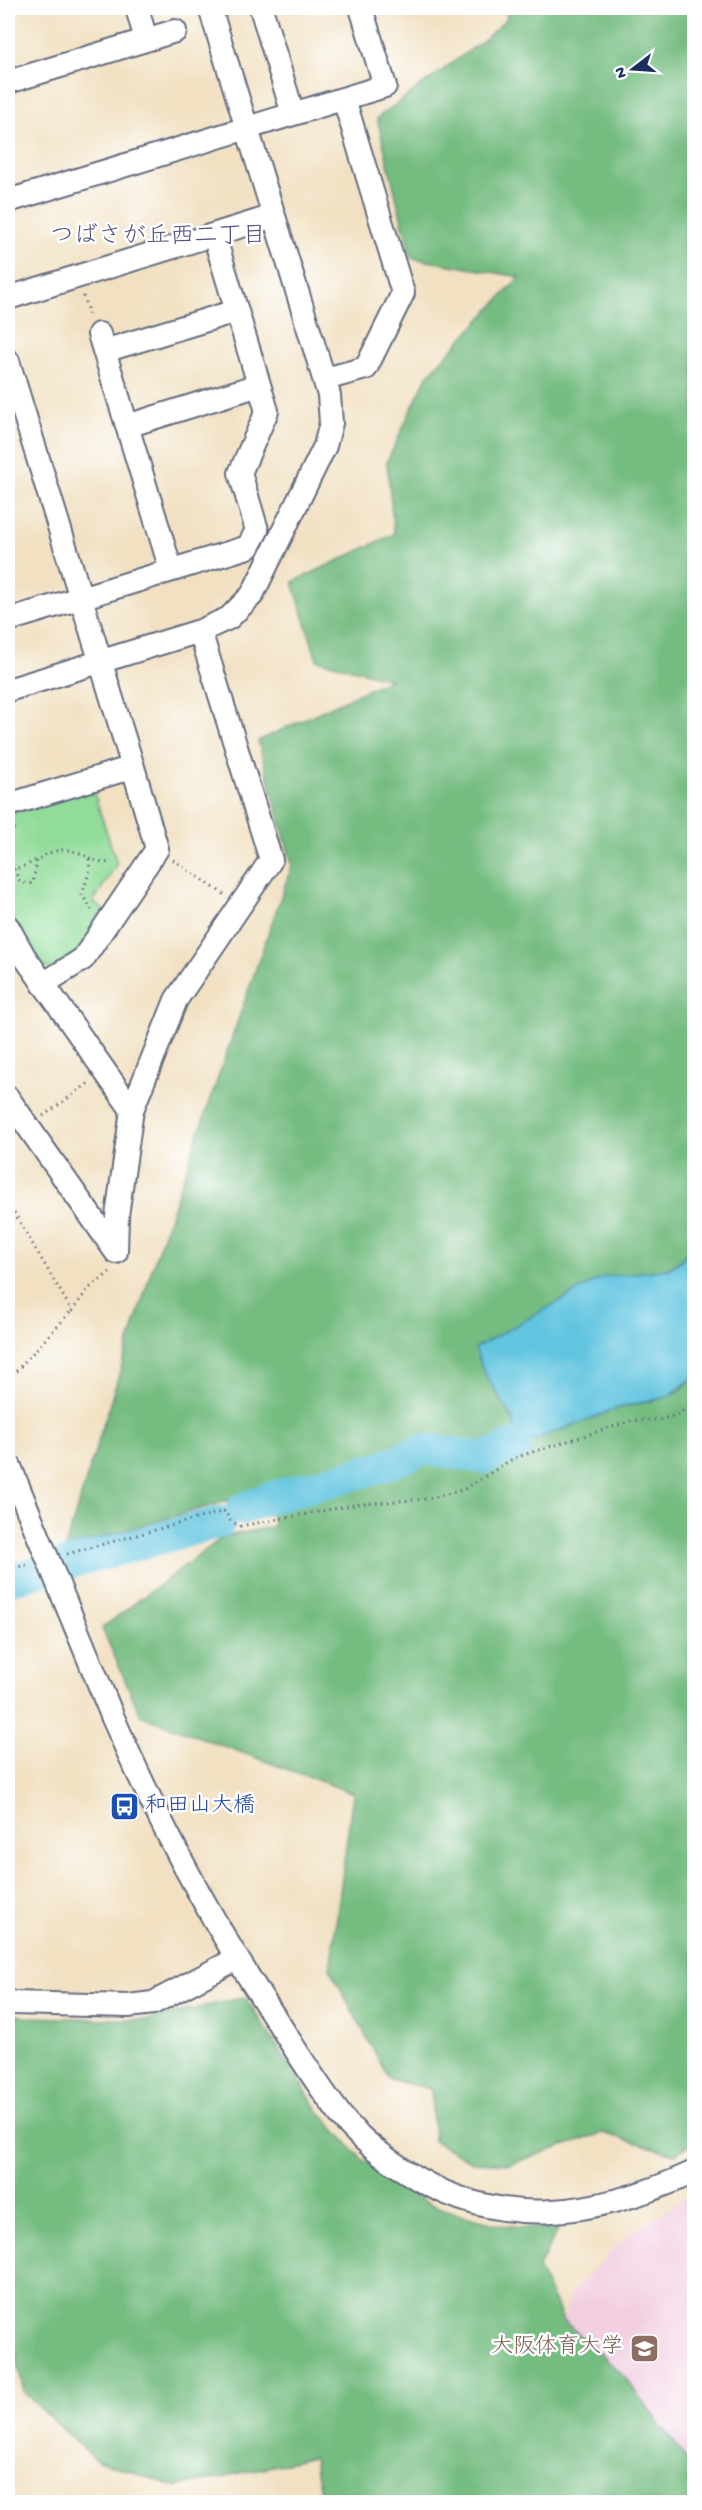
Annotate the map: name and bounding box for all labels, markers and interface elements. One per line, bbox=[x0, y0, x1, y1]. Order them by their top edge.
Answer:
north arrow bbox=[603, 39, 663, 99]
text: N bbox=[611, 64, 633, 80]
district label: つばさが丘西二丁目 bbox=[50, 223, 266, 252]
bus stop icon: 和田山大橋 bbox=[108, 1791, 140, 1823]
place label: 和田山大橋 bbox=[145, 1793, 255, 1820]
school or university icon: 大阪体育大学 bbox=[628, 2332, 660, 2364]
place label: 大阪体育大学 bbox=[491, 2334, 623, 2361]

